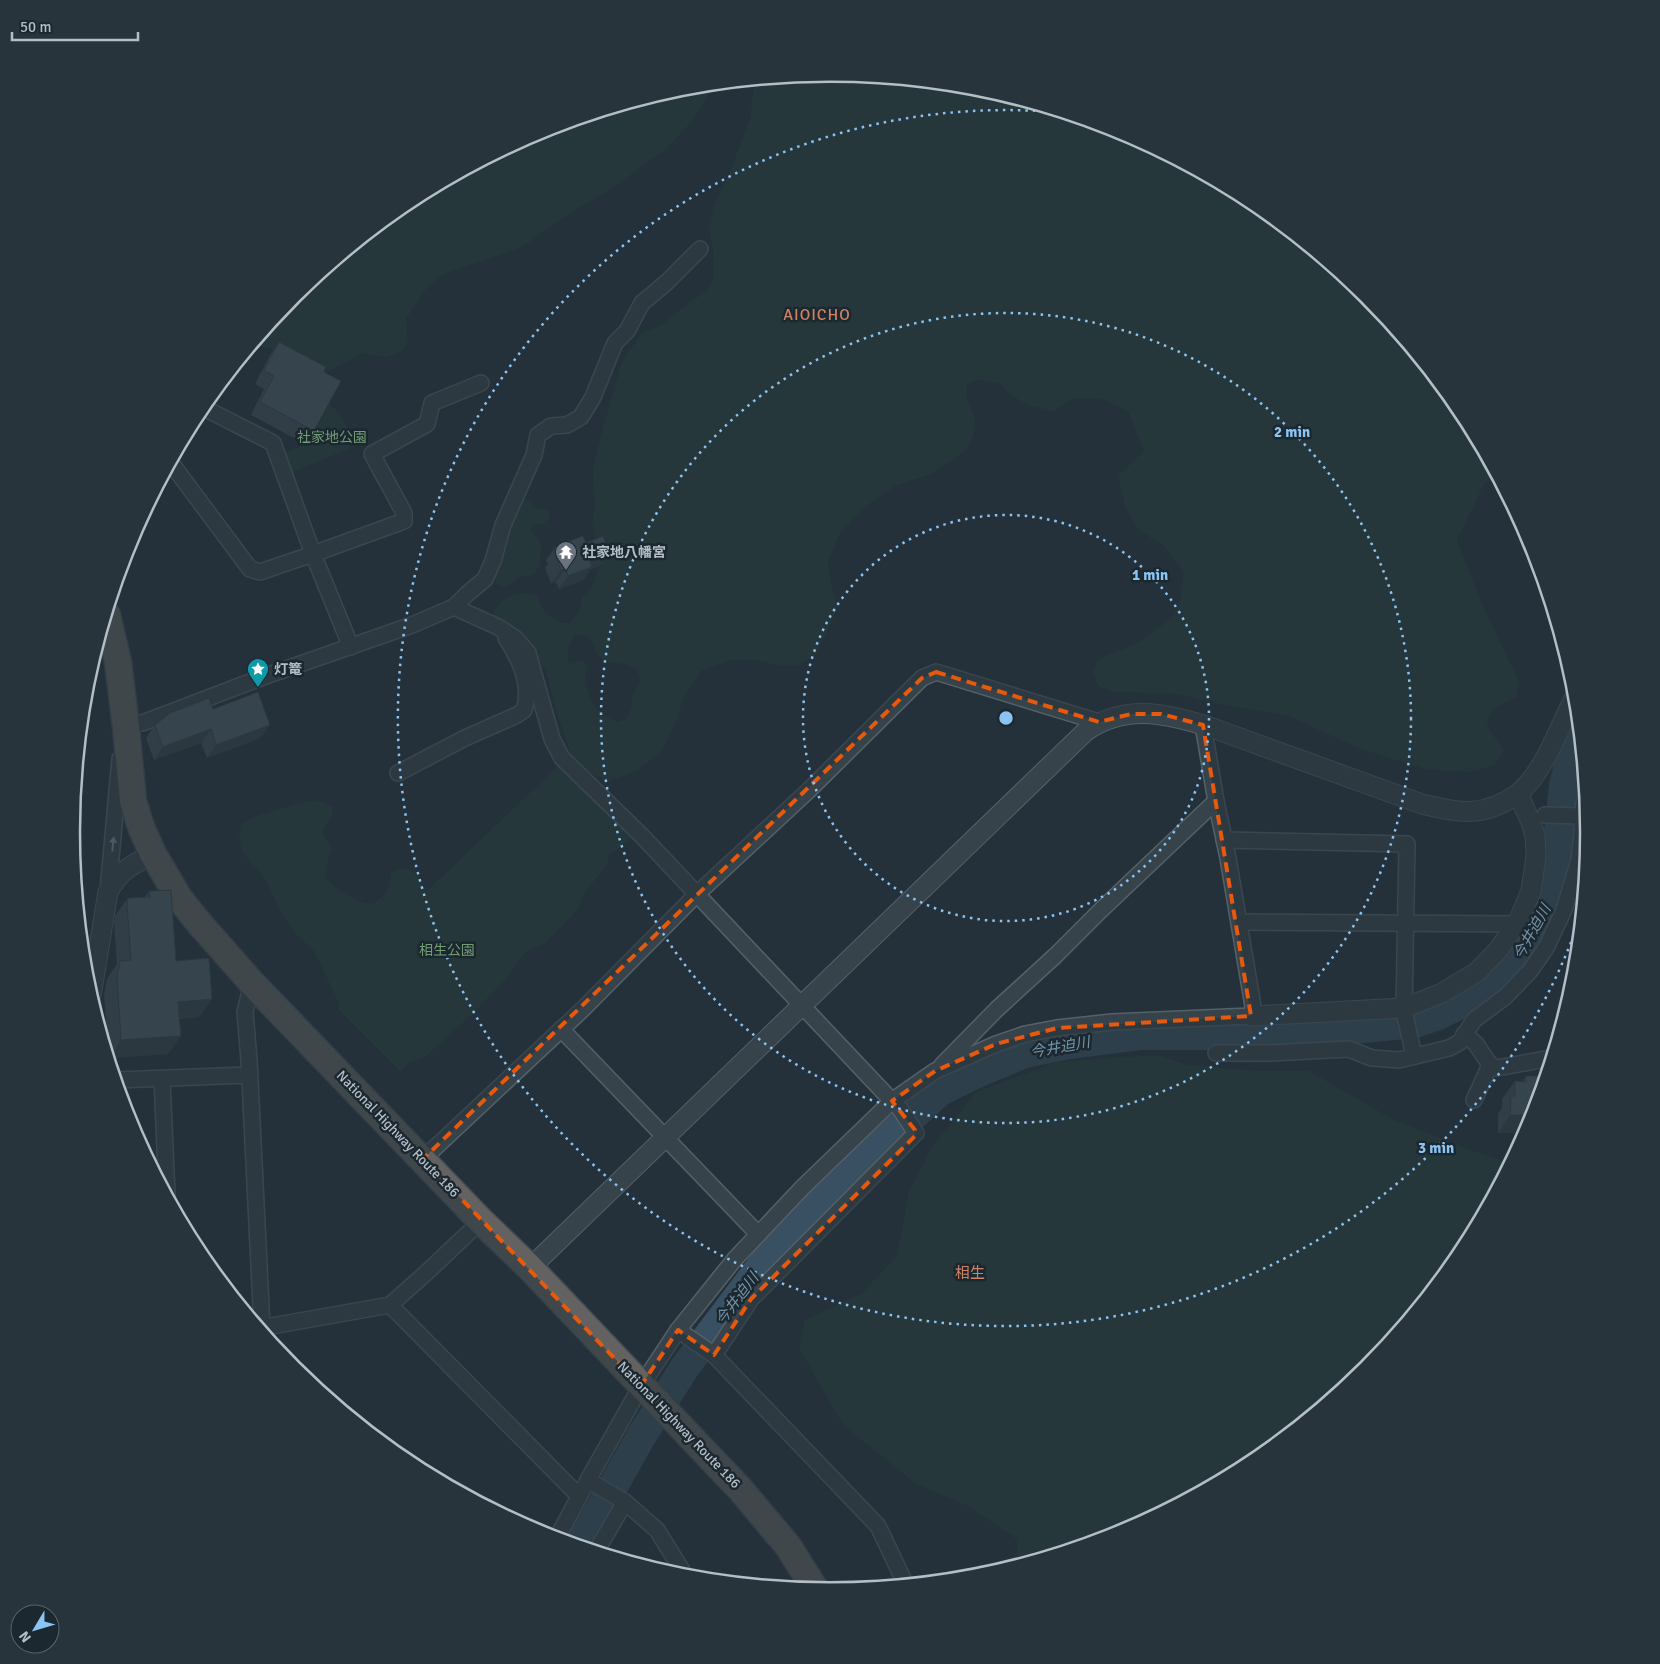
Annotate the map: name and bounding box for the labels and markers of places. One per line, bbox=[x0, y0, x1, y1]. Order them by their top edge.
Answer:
temple icon: 社家地八幡宮 bbox=[554, 540, 578, 571]
place label: 社家地八幡宮 bbox=[582, 544, 666, 561]
place icon: 灯篭 bbox=[246, 657, 270, 688]
place label: 灯篭 bbox=[274, 661, 302, 678]
centre of rings bbox=[997, 709, 1015, 727]

